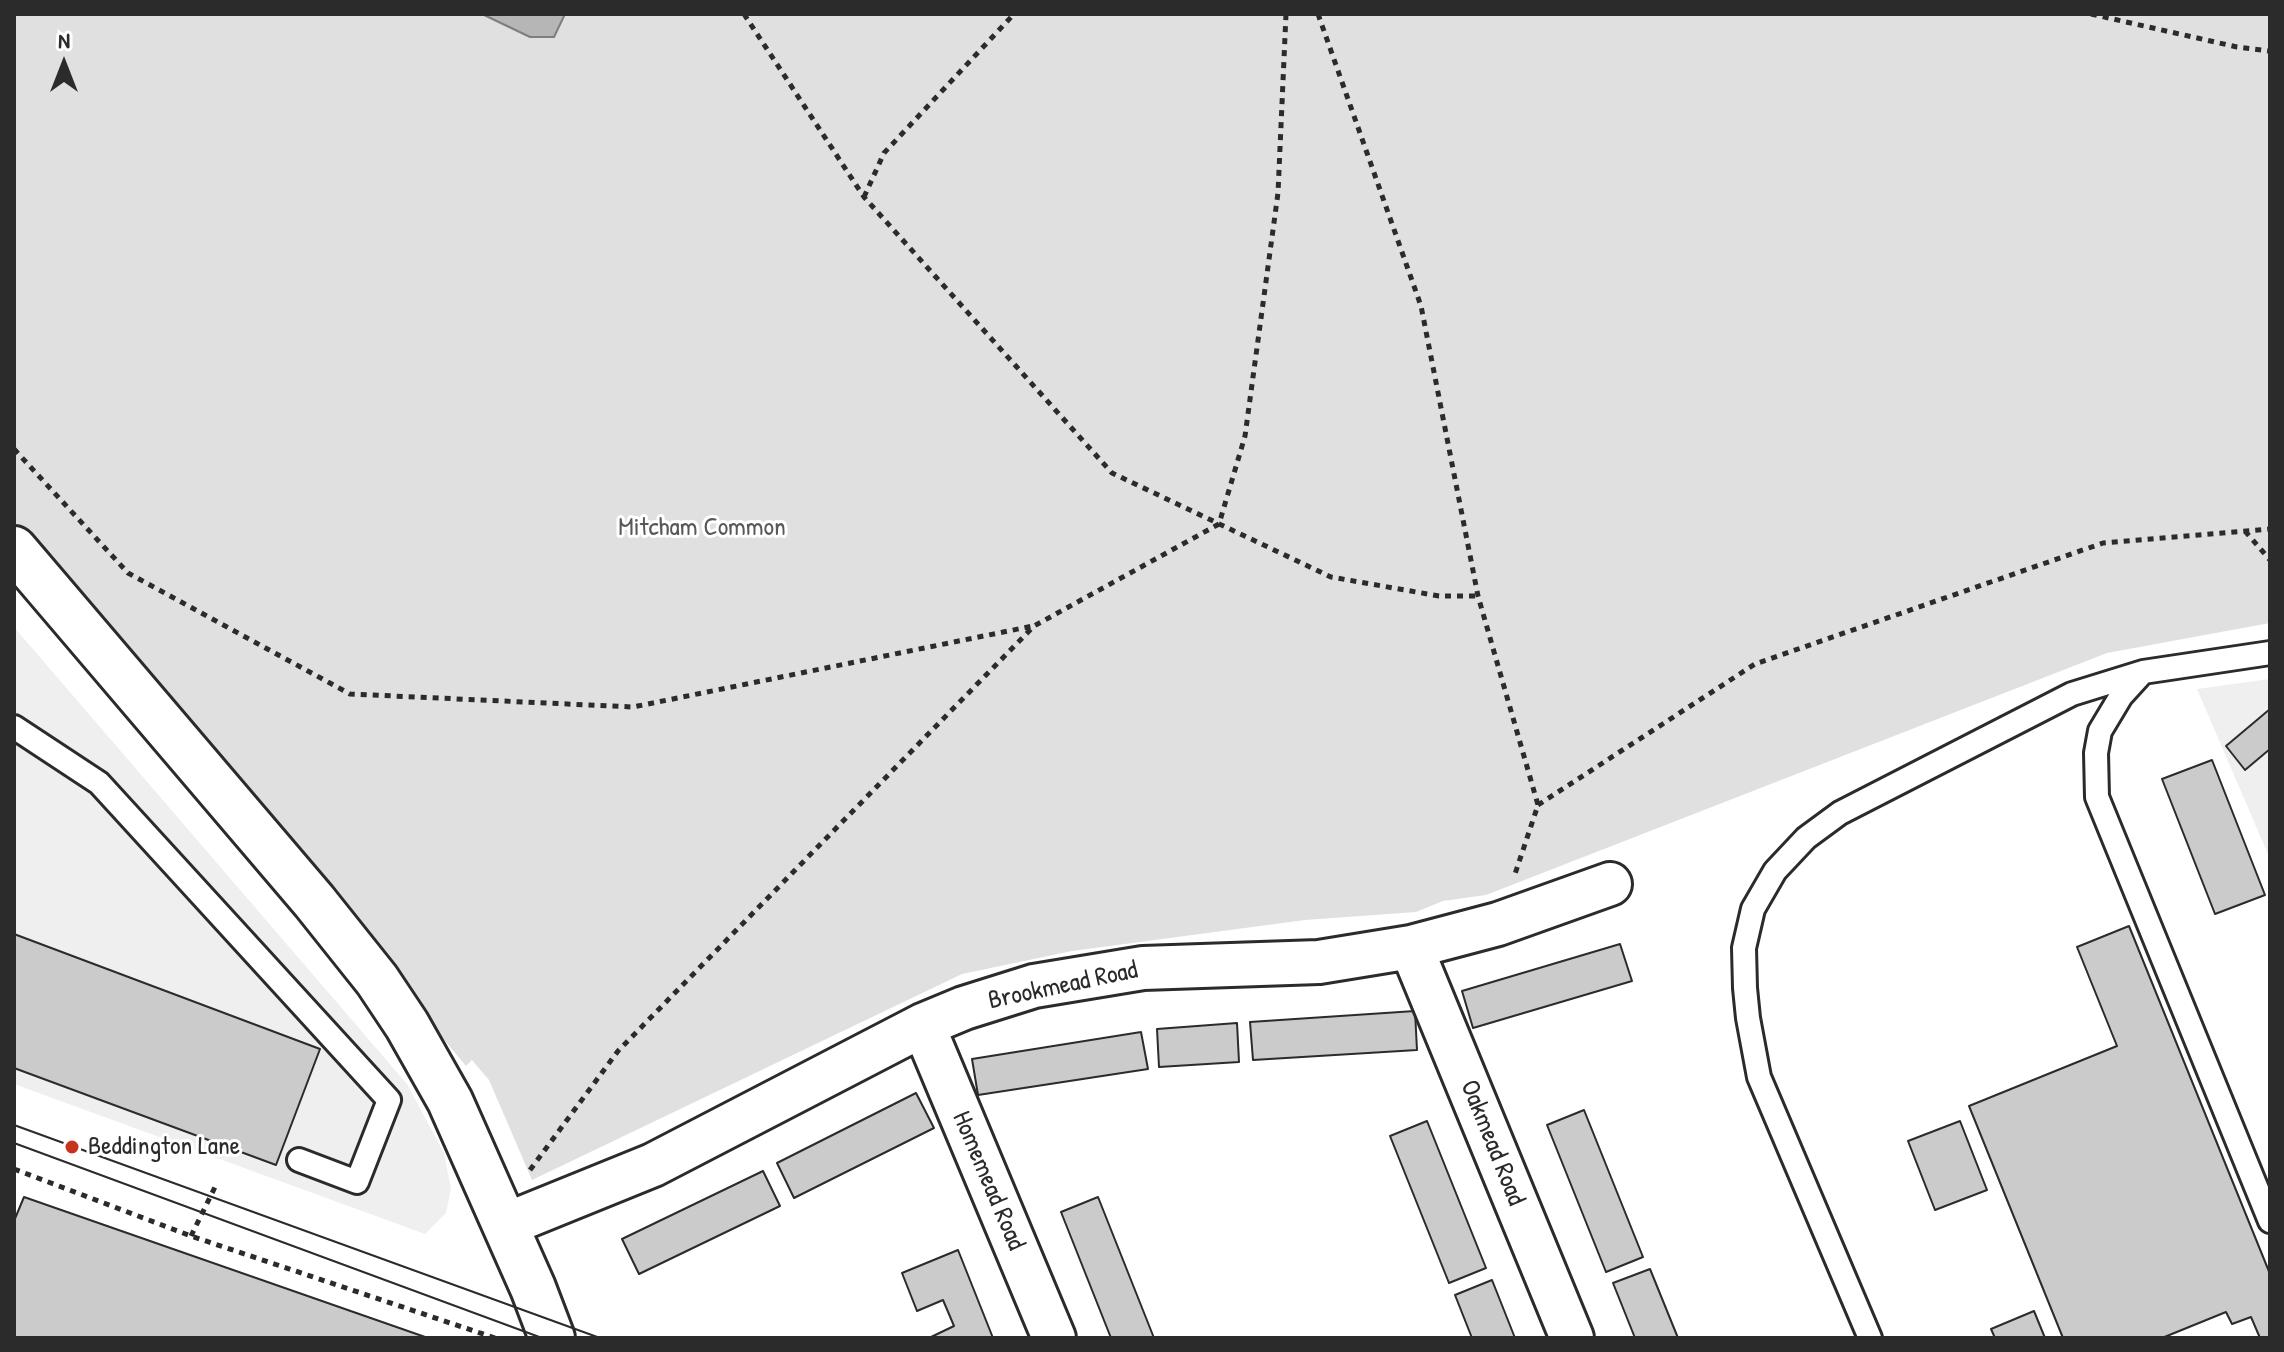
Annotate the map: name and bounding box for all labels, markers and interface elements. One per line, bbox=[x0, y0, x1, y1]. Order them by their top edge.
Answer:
north arrow bbox=[24, 24, 104, 104]
text: N bbox=[58, 25, 70, 55]
park label: Mitcham Common bbox=[618, 512, 786, 544]
street label: Brookmead Road bbox=[985, 955, 1141, 1017]
street label: Oakmead Road bbox=[1453, 1076, 1531, 1210]
street label: Homemead Road bbox=[945, 1107, 1031, 1255]
place label: Beddington Lane bbox=[88, 1131, 240, 1163]
marker: Beddington Lane bbox=[63, 1138, 81, 1156]

